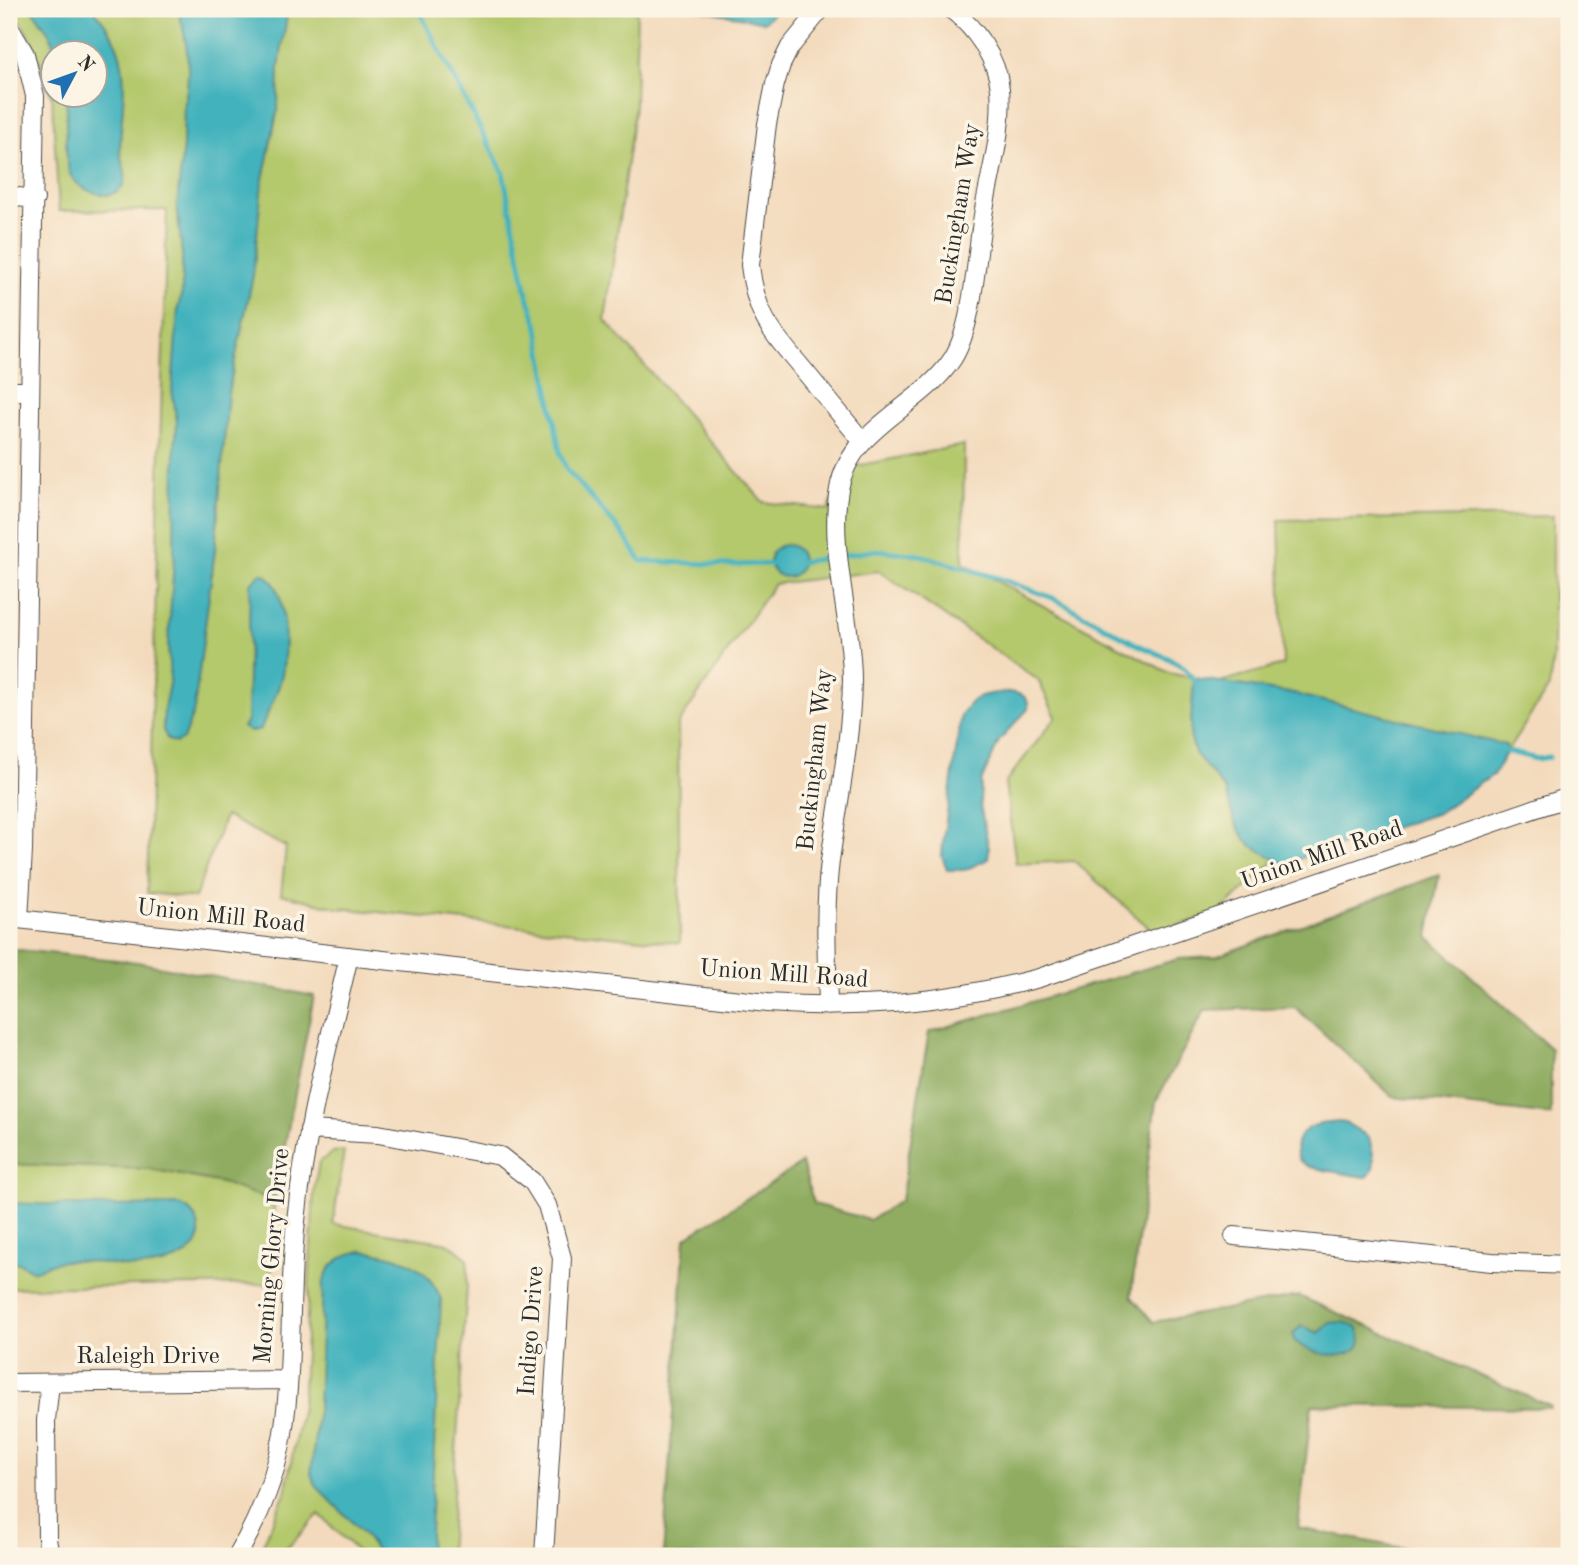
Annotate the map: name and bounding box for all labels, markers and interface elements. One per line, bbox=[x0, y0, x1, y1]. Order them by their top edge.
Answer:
north arrow bbox=[38, 38, 108, 108]
text: N bbox=[73, 53, 97, 77]
street label: Buckingham Way bbox=[933, 121, 985, 306]
street label: Buckingham Way bbox=[794, 667, 838, 852]
street label: Union Mill Road bbox=[1238, 817, 1406, 895]
street label: Union Mill Road bbox=[135, 896, 307, 938]
street label: Union Mill Road bbox=[699, 957, 869, 993]
street label: Morning Glory Drive bbox=[252, 1147, 294, 1365]
street label: Indigo Drive bbox=[515, 1265, 549, 1397]
street label: Raleigh Drive bbox=[76, 1345, 220, 1369]

